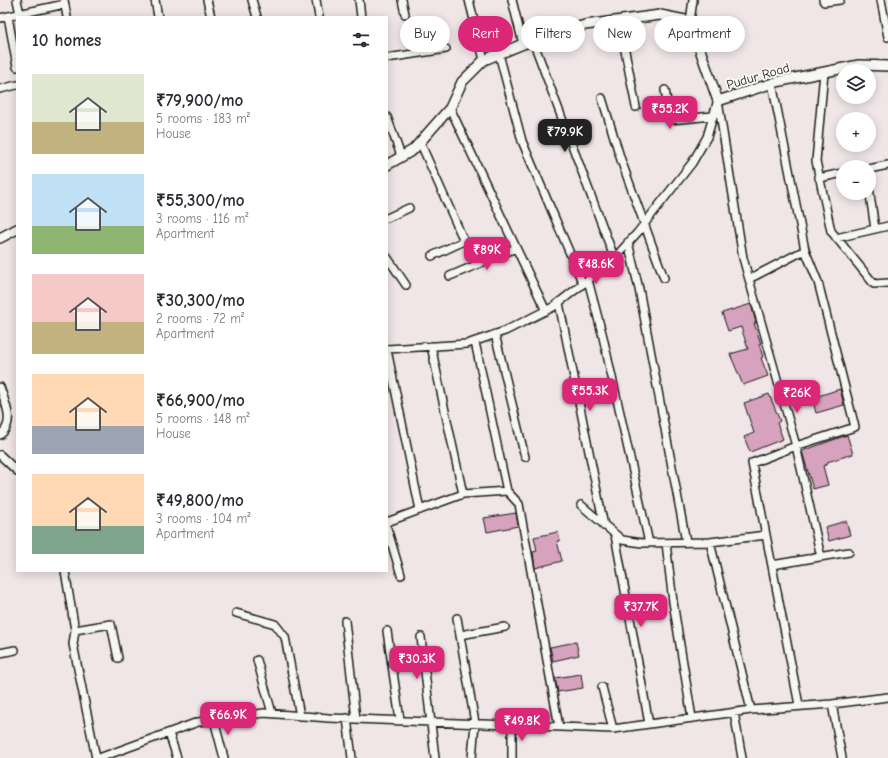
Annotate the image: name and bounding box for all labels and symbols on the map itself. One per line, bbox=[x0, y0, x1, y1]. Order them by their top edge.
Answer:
street label: Pudur Road bbox=[725, 60, 791, 92]
pin: ₹55.2K bbox=[637, 96, 703, 130]
pin: ₹79.9K bbox=[532, 119, 598, 153]
pin: ₹89K bbox=[463, 237, 511, 271]
pin: ₹48.6K bbox=[563, 251, 629, 285]
pin: ₹55.3K bbox=[557, 378, 623, 412]
pin: ₹26K bbox=[773, 380, 821, 414]
pin: ₹37.7K bbox=[608, 594, 674, 628]
pin: ₹30.3K bbox=[384, 646, 450, 680]
pin: ₹66.9K bbox=[195, 702, 261, 736]
pin: ₹49.8K bbox=[489, 708, 555, 742]

